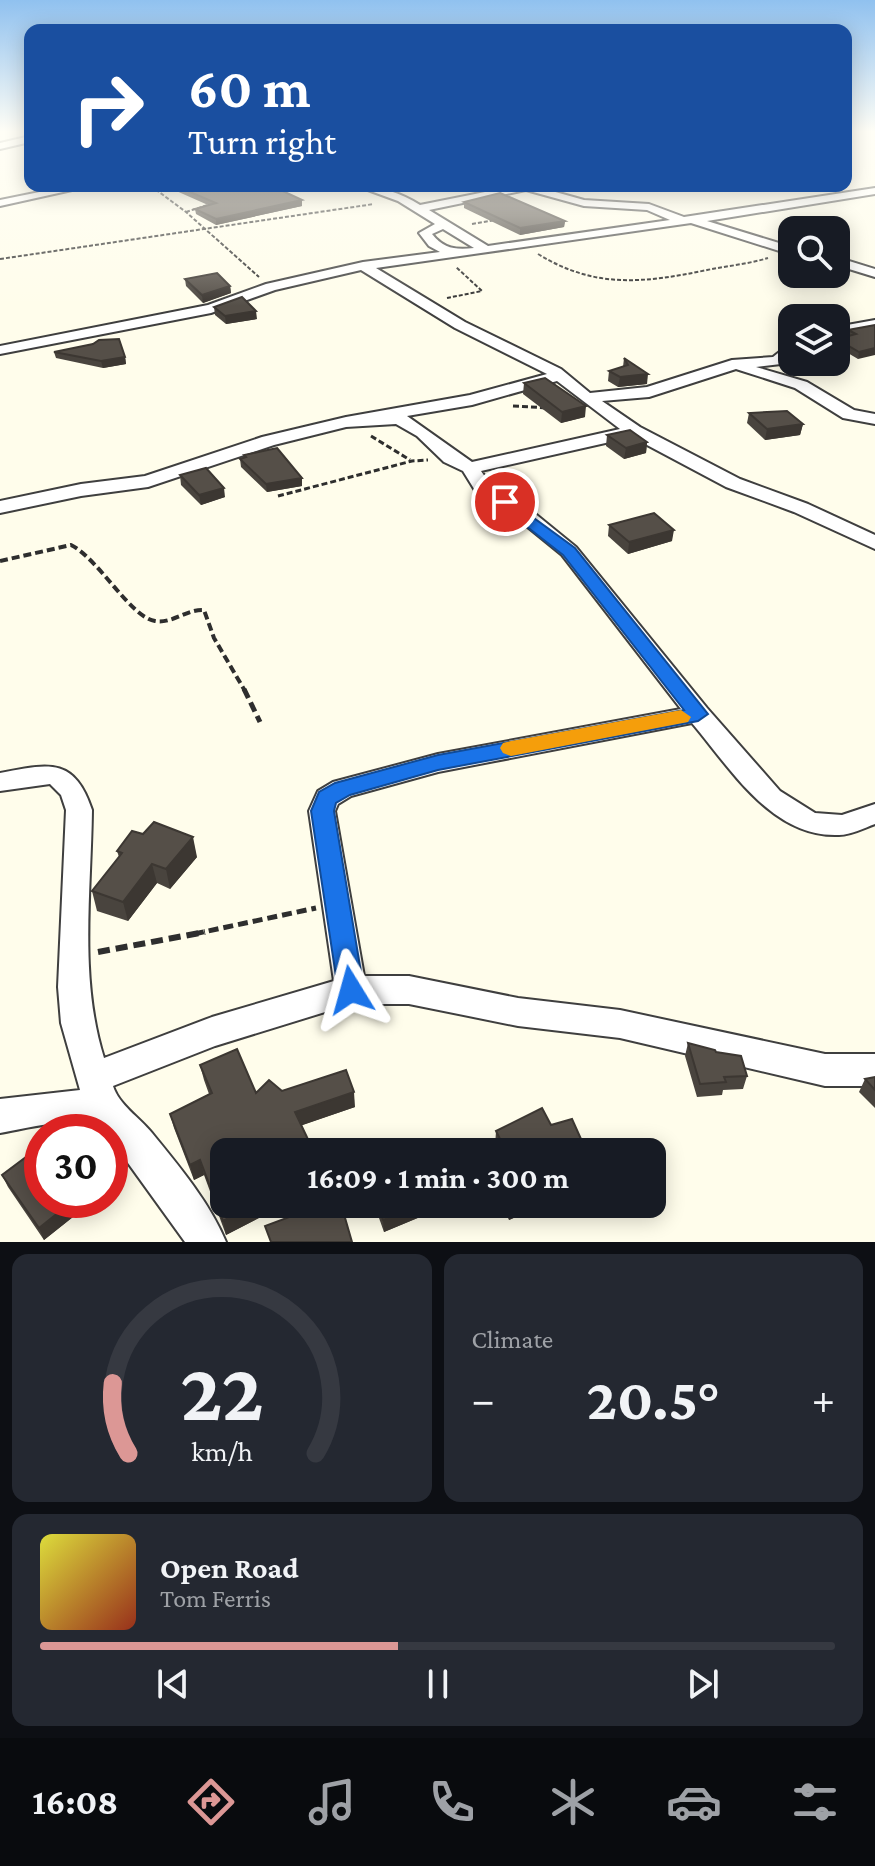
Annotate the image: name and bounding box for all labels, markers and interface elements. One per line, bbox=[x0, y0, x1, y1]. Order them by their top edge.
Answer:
icon: right bbox=[56, 56, 160, 160]
text: 60 m bbox=[188, 57, 311, 119]
text: Turn right bbox=[188, 122, 336, 162]
map controls bbox=[778, 216, 850, 376]
button: search bbox=[778, 216, 850, 288]
button: layers bbox=[778, 304, 850, 376]
pin bbox=[471, 468, 539, 536]
icon: arrive bbox=[483, 480, 527, 524]
position arrow bbox=[309, 948, 393, 1032]
speed limit sign: 30 bbox=[24, 1114, 128, 1218]
text: 16:09 · 1 min · 300 m bbox=[307, 1161, 569, 1194]
text: Climate bbox=[472, 1325, 553, 1354]
text: 22 bbox=[180, 1345, 264, 1438]
text: 20.5° bbox=[586, 1365, 720, 1432]
text: − bbox=[472, 1375, 495, 1423]
text: + bbox=[812, 1375, 835, 1423]
text: km/h bbox=[191, 1435, 253, 1467]
text: Open Road bbox=[160, 1551, 299, 1584]
text: Tom Ferris bbox=[160, 1584, 271, 1613]
icon: previous bbox=[151, 1662, 195, 1706]
icon: pause bbox=[416, 1662, 460, 1706]
icon: next bbox=[681, 1662, 725, 1706]
icon: directions bbox=[183, 1774, 239, 1830]
icon: music bbox=[304, 1774, 360, 1830]
icon: phone bbox=[424, 1774, 480, 1830]
icon: climate bbox=[545, 1774, 601, 1830]
icon: car bbox=[666, 1774, 722, 1830]
icon: filters bbox=[787, 1774, 843, 1830]
text: 16:08 bbox=[32, 1782, 118, 1822]

